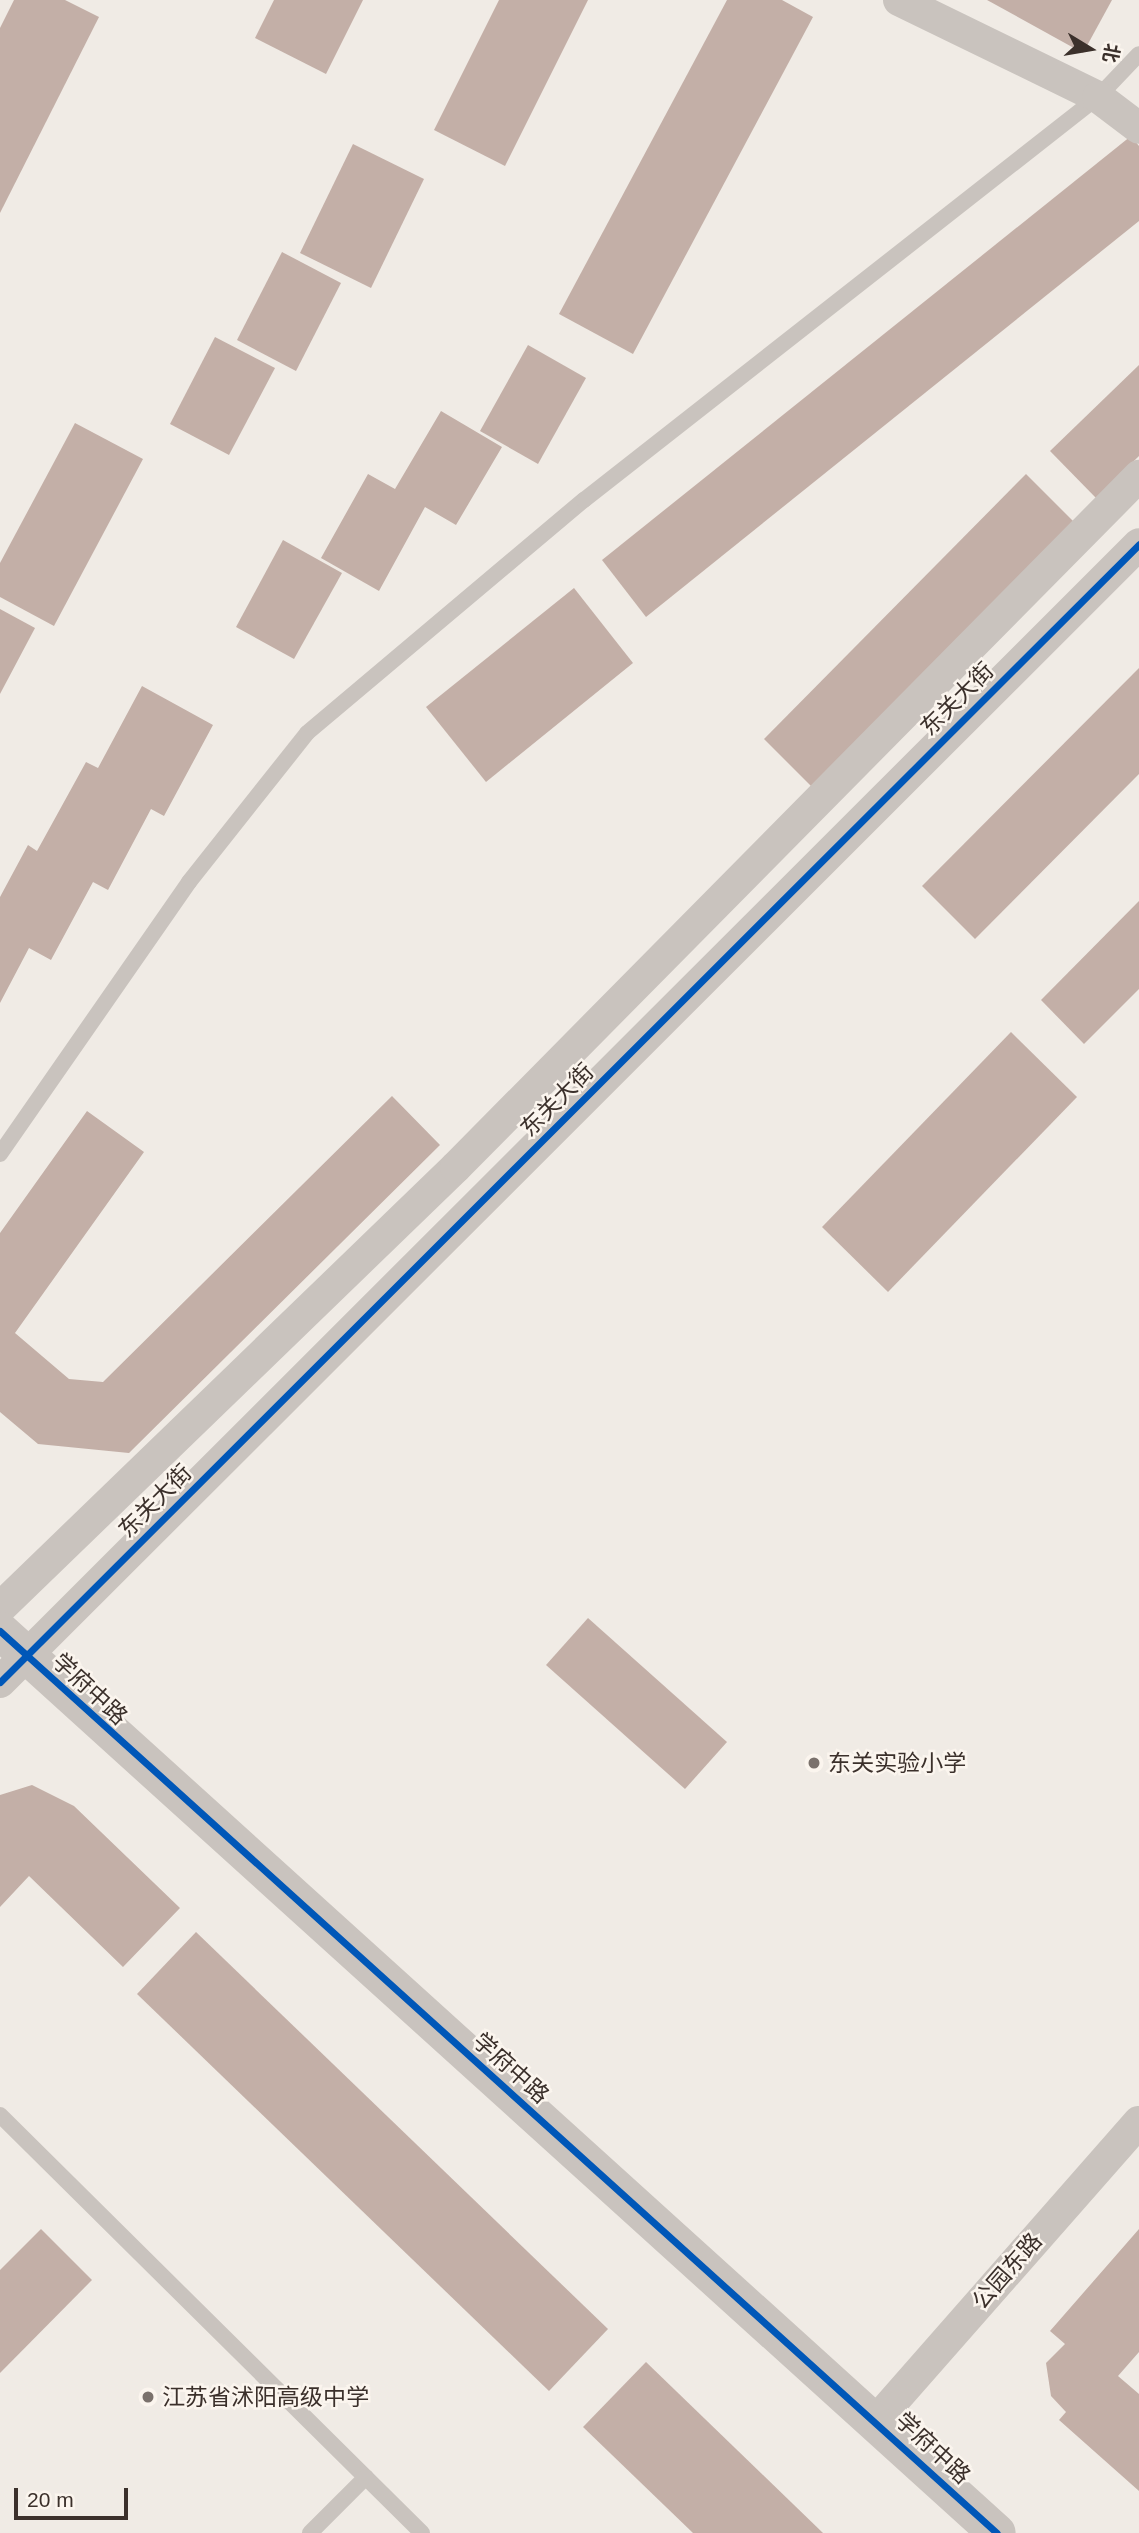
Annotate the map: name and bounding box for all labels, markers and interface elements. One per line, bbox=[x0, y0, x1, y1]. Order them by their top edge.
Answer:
north arrow bbox=[1055, 14, 1125, 84]
text: 北 bbox=[1099, 42, 1123, 64]
street label: 东关大街 bbox=[915, 657, 999, 741]
street label: 东关大街 bbox=[515, 1058, 599, 1142]
street label: 东关大街 bbox=[113, 1459, 197, 1543]
street label: 学府中路 bbox=[47, 1648, 133, 1730]
place label: 东关实验小学 bbox=[828, 1749, 966, 1777]
marker: 东关实验小学 bbox=[806, 1755, 822, 1771]
street label: 学府中路 bbox=[468, 2027, 554, 2109]
street label: 公园东路 bbox=[966, 2227, 1048, 2315]
place label: 江苏省沭阳高级中学 bbox=[162, 2383, 369, 2411]
marker: 江苏省沭阳高级中学 bbox=[140, 2389, 156, 2405]
street label: 学府中路 bbox=[890, 2407, 976, 2489]
scale bar bbox=[18, 2474, 131, 2518]
text: 20 m bbox=[27, 2488, 74, 2511]

